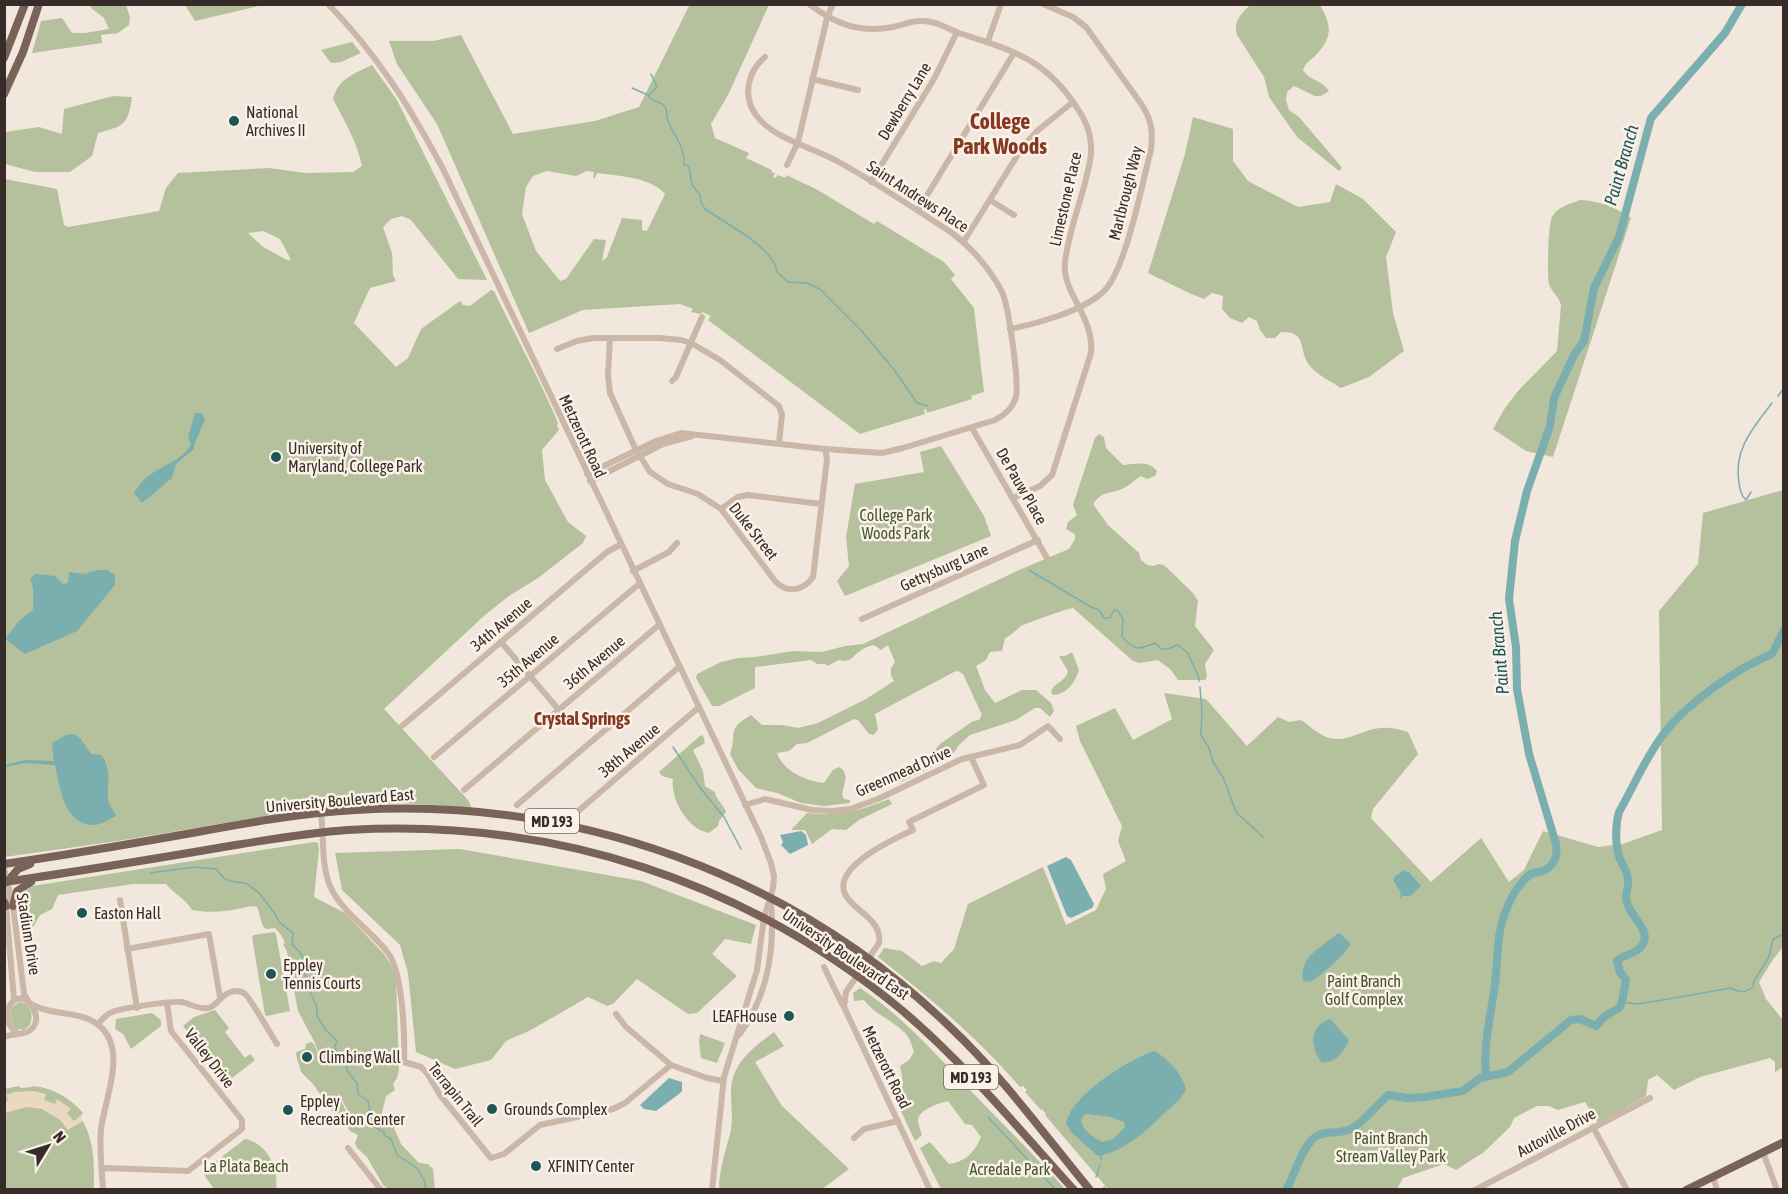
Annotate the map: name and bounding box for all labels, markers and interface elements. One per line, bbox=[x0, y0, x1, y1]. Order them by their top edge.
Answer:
street label: Dewberry Lane bbox=[874, 59, 935, 144]
place label: National Archives II bbox=[246, 103, 306, 139]
district label: College Park Woods bbox=[953, 108, 1047, 159]
marker: National Archives II bbox=[227, 114, 241, 128]
water label: Paint Branch bbox=[1599, 122, 1643, 208]
street label: Marlbrough Way bbox=[1105, 144, 1146, 242]
street label: Limestone Place bbox=[1045, 150, 1085, 248]
street label: Saint Andrews Place bbox=[864, 156, 972, 236]
street label: Metzerott Road bbox=[556, 392, 610, 480]
place label: University of Maryland, College Park bbox=[288, 439, 423, 476]
street label: De Pauw Place bbox=[993, 444, 1051, 528]
marker: University of Maryland, College Park bbox=[269, 450, 283, 464]
street label: Duke Street bbox=[726, 499, 782, 564]
park label: College Park Woods Park bbox=[859, 506, 933, 542]
street label: Gettysburg Lane bbox=[897, 540, 991, 595]
street label: 34th Avenue bbox=[467, 593, 535, 655]
water label: Paint Branch bbox=[1485, 610, 1513, 695]
street label: 35th Avenue bbox=[494, 629, 562, 691]
street label: 36th Avenue bbox=[560, 631, 628, 693]
district label: Crystal Springs bbox=[534, 708, 631, 729]
street label: 38th Avenue bbox=[595, 719, 663, 781]
street label: Greenmead Drive bbox=[853, 742, 953, 800]
street label: University Boulevard East bbox=[265, 785, 415, 816]
road number: MD 193 bbox=[525, 809, 579, 833]
street label: Stadium Drive bbox=[14, 892, 44, 976]
place label: Easton Hall bbox=[94, 904, 162, 922]
street label: University Boulevard East bbox=[779, 905, 913, 1004]
marker: Easton Hall bbox=[75, 906, 89, 920]
place label: Eppley Tennis Courts bbox=[283, 956, 361, 992]
marker: Eppley Tennis Courts bbox=[264, 967, 278, 981]
park label: Paint Branch Golf Complex bbox=[1325, 972, 1404, 1009]
place label: LEAFHouse bbox=[712, 1007, 777, 1025]
marker: LEAFHouse bbox=[782, 1009, 796, 1023]
street label: Metzerott Road bbox=[859, 1023, 915, 1111]
street label: Valley Drive bbox=[181, 1025, 239, 1092]
place label: Climbing Wall bbox=[319, 1048, 402, 1067]
marker: Climbing Wall bbox=[300, 1050, 314, 1064]
street label: Terrapin Trail bbox=[424, 1058, 488, 1131]
road number: MD 193 bbox=[944, 1065, 998, 1089]
place label: Eppley Recreation Center bbox=[300, 1092, 405, 1128]
place label: Grounds Complex bbox=[504, 1100, 608, 1119]
marker: Grounds Complex bbox=[485, 1102, 499, 1116]
marker: Eppley Recreation Center bbox=[281, 1103, 295, 1117]
street label: Autoville Drive bbox=[1514, 1104, 1598, 1160]
north arrow bbox=[18, 1116, 78, 1176]
text: N bbox=[50, 1127, 70, 1146]
park label: Paint Branch Stream Valley Park bbox=[1336, 1129, 1446, 1166]
park label: La Plata Beach bbox=[203, 1157, 289, 1175]
place label: XFINITY Center bbox=[548, 1157, 635, 1175]
marker: XFINITY Center bbox=[529, 1159, 543, 1173]
park label: Acredale Park bbox=[970, 1160, 1050, 1178]

